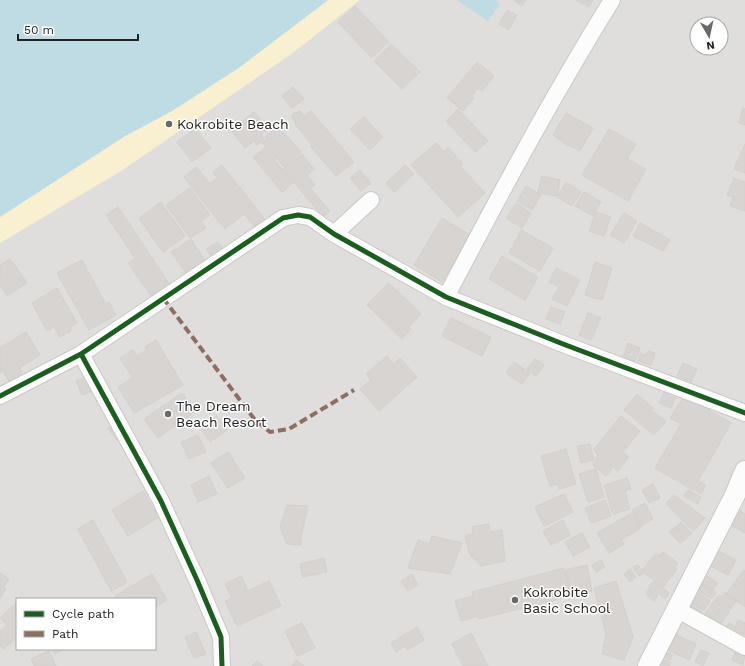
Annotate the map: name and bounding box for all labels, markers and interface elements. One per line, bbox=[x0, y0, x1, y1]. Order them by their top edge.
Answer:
scale bar bbox=[18, 16, 138, 42]
north arrow bbox=[689, 16, 729, 56]
text: 50 m bbox=[24, 23, 54, 37]
text: N bbox=[705, 38, 716, 52]
place label: Kokrobite Beach bbox=[177, 116, 289, 132]
marker: Kokrobite Beach bbox=[164, 119, 174, 129]
place label: The Dream Beach Resort bbox=[176, 398, 267, 430]
marker: The Dream Beach Resort bbox=[163, 409, 173, 419]
place label: Kokrobite Basic School bbox=[523, 584, 611, 616]
marker: Kokrobite Basic School bbox=[510, 595, 520, 605]
legend bbox=[16, 598, 156, 650]
text: Cycle path bbox=[52, 607, 114, 621]
text: Path bbox=[52, 627, 78, 641]

